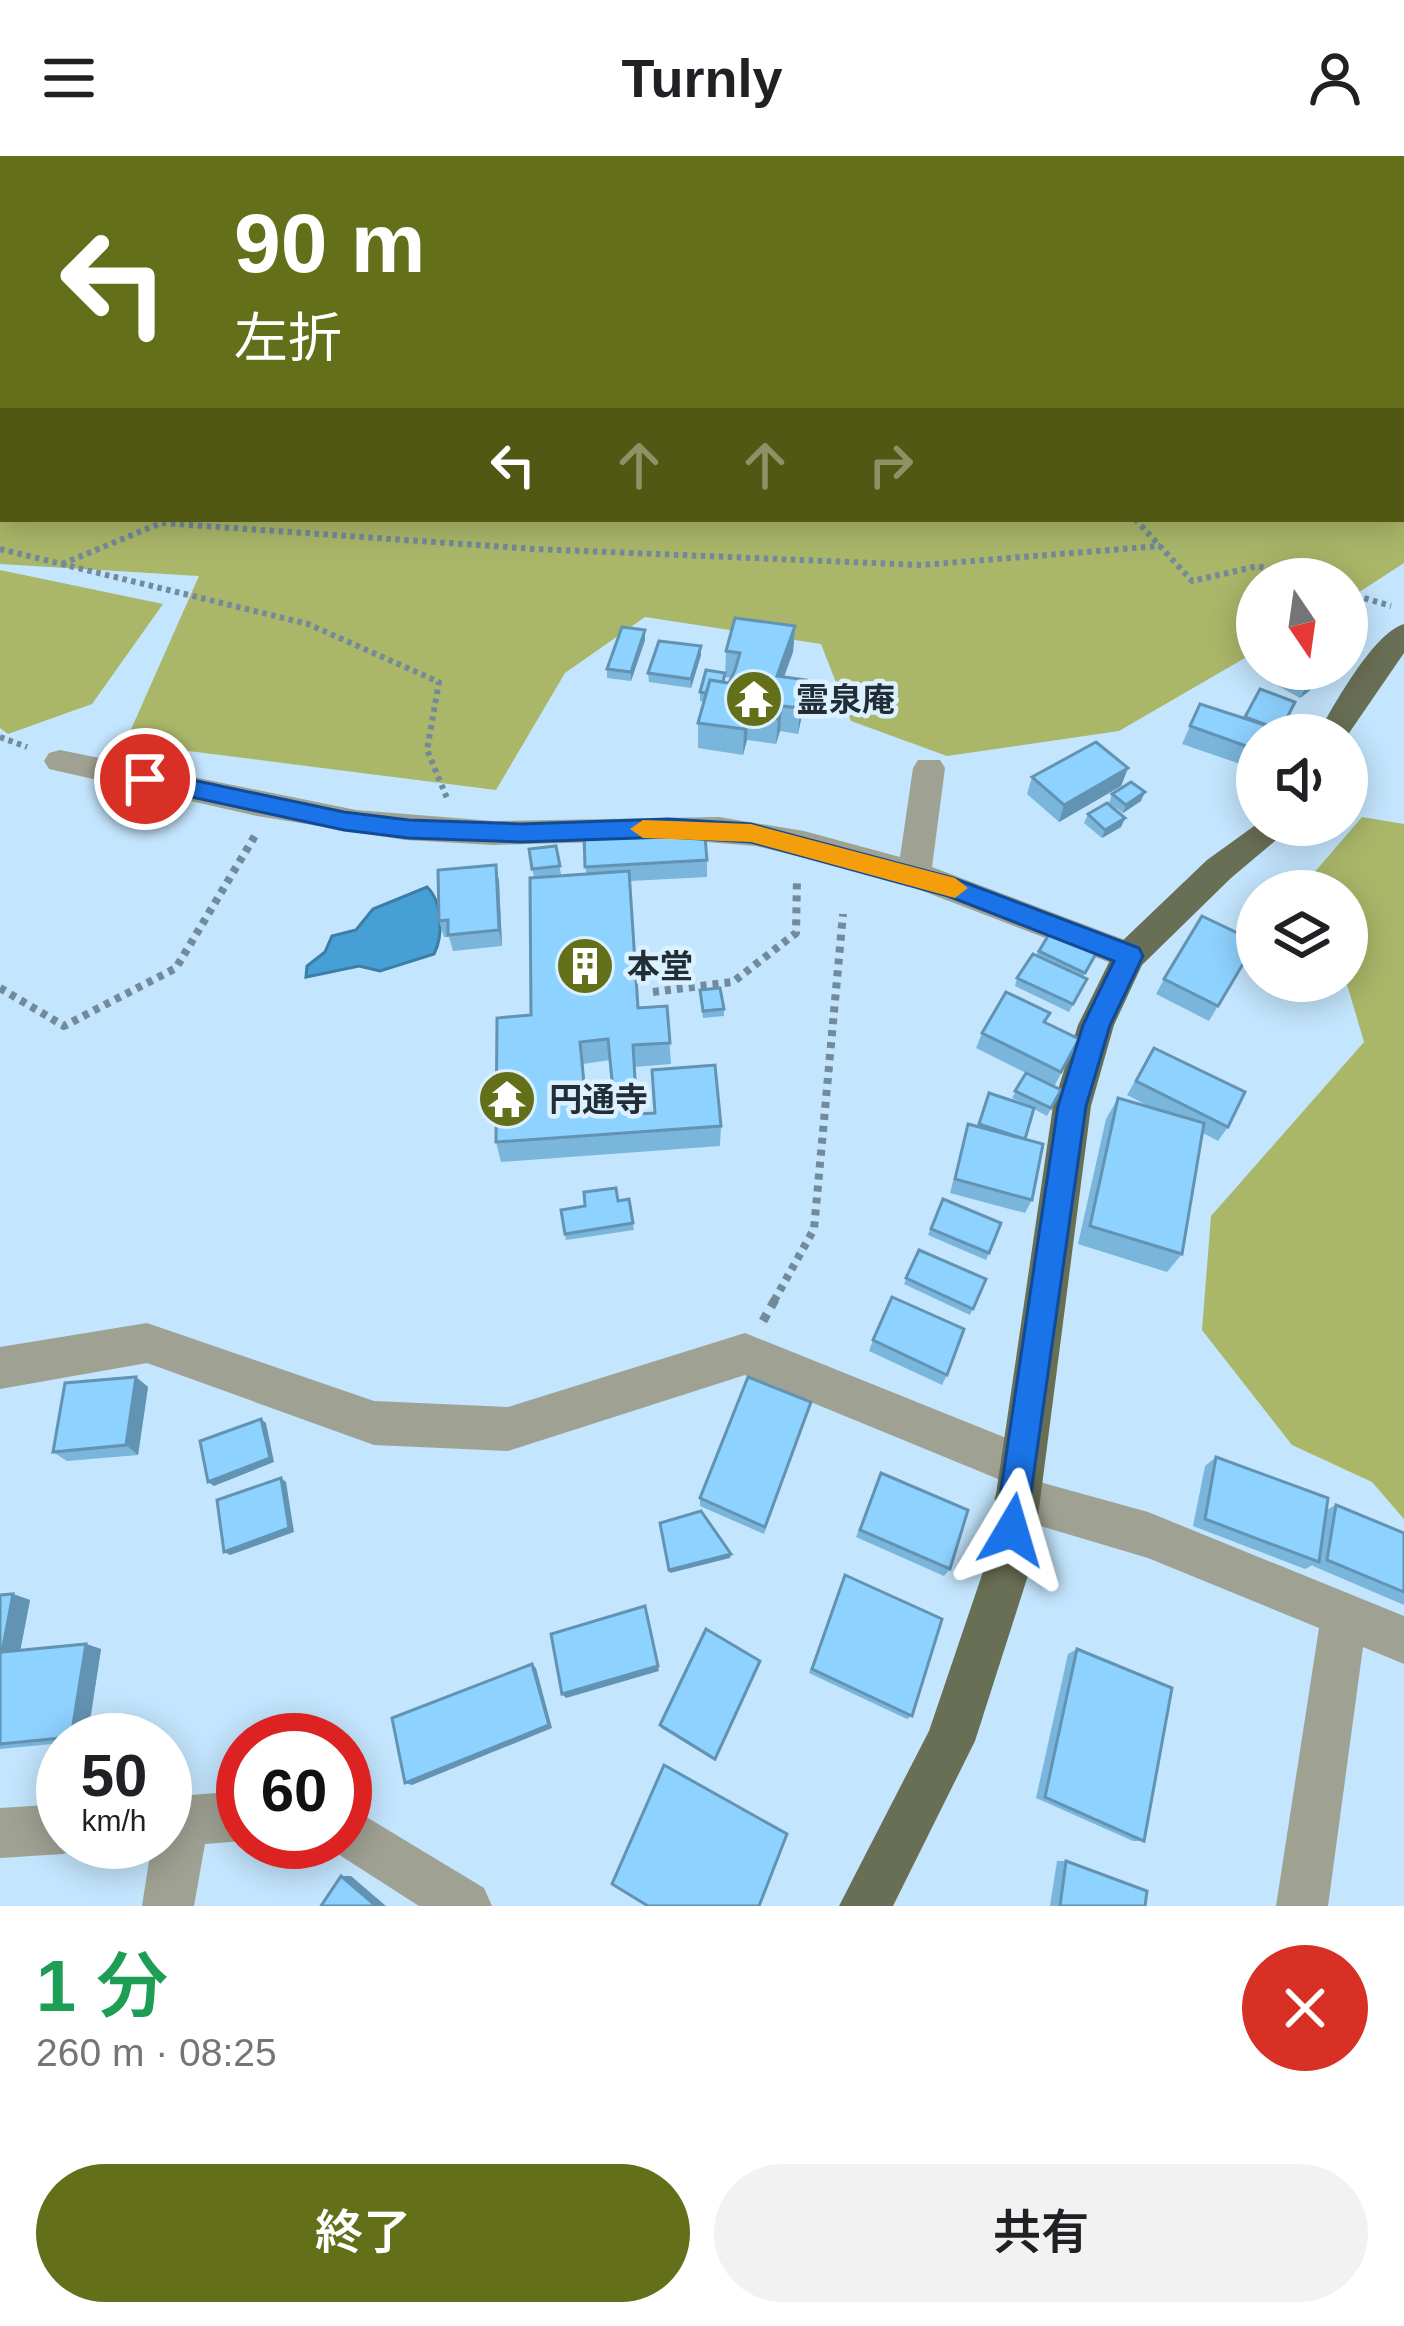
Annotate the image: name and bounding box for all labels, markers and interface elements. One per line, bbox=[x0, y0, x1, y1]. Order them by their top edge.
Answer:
icon: menu bbox=[36, 45, 102, 111]
icon: person bbox=[1302, 45, 1368, 111]
text: Turnly bbox=[622, 48, 783, 108]
text: 90 m bbox=[234, 196, 425, 290]
icon: left bbox=[36, 204, 192, 360]
text: 左折 bbox=[234, 308, 342, 368]
icon: left bbox=[480, 432, 546, 498]
icon: ahead bbox=[606, 432, 672, 498]
icon: ahead bbox=[732, 432, 798, 498]
icon: right bbox=[858, 432, 924, 498]
north arrow bbox=[1236, 558, 1368, 690]
map controls bbox=[1236, 558, 1368, 1002]
temple icon: 霊泉庵 bbox=[723, 668, 785, 730]
place label: 霊泉庵 bbox=[796, 681, 895, 718]
button: sound bbox=[1236, 714, 1368, 846]
pin bbox=[94, 728, 196, 830]
icon: arrive bbox=[112, 746, 178, 812]
button: layers bbox=[1236, 870, 1368, 1002]
building icon: 本堂 bbox=[554, 935, 616, 997]
place label: 本堂 bbox=[627, 948, 693, 985]
temple icon: 円通寺 bbox=[476, 1068, 538, 1130]
place label: 円通寺 bbox=[549, 1081, 648, 1118]
position arrow bbox=[949, 1467, 1075, 1593]
speed limit sign: 60 bbox=[216, 1713, 372, 1869]
text: 50 bbox=[81, 1742, 147, 1809]
text: km/h bbox=[81, 1804, 147, 1837]
button: close bbox=[1242, 1945, 1368, 2071]
text: 1 分 bbox=[36, 1946, 168, 2026]
text: 260 m · 08:25 bbox=[36, 2031, 277, 2074]
button: 終了 bbox=[36, 2164, 690, 2302]
button: 共有 bbox=[714, 2164, 1368, 2302]

